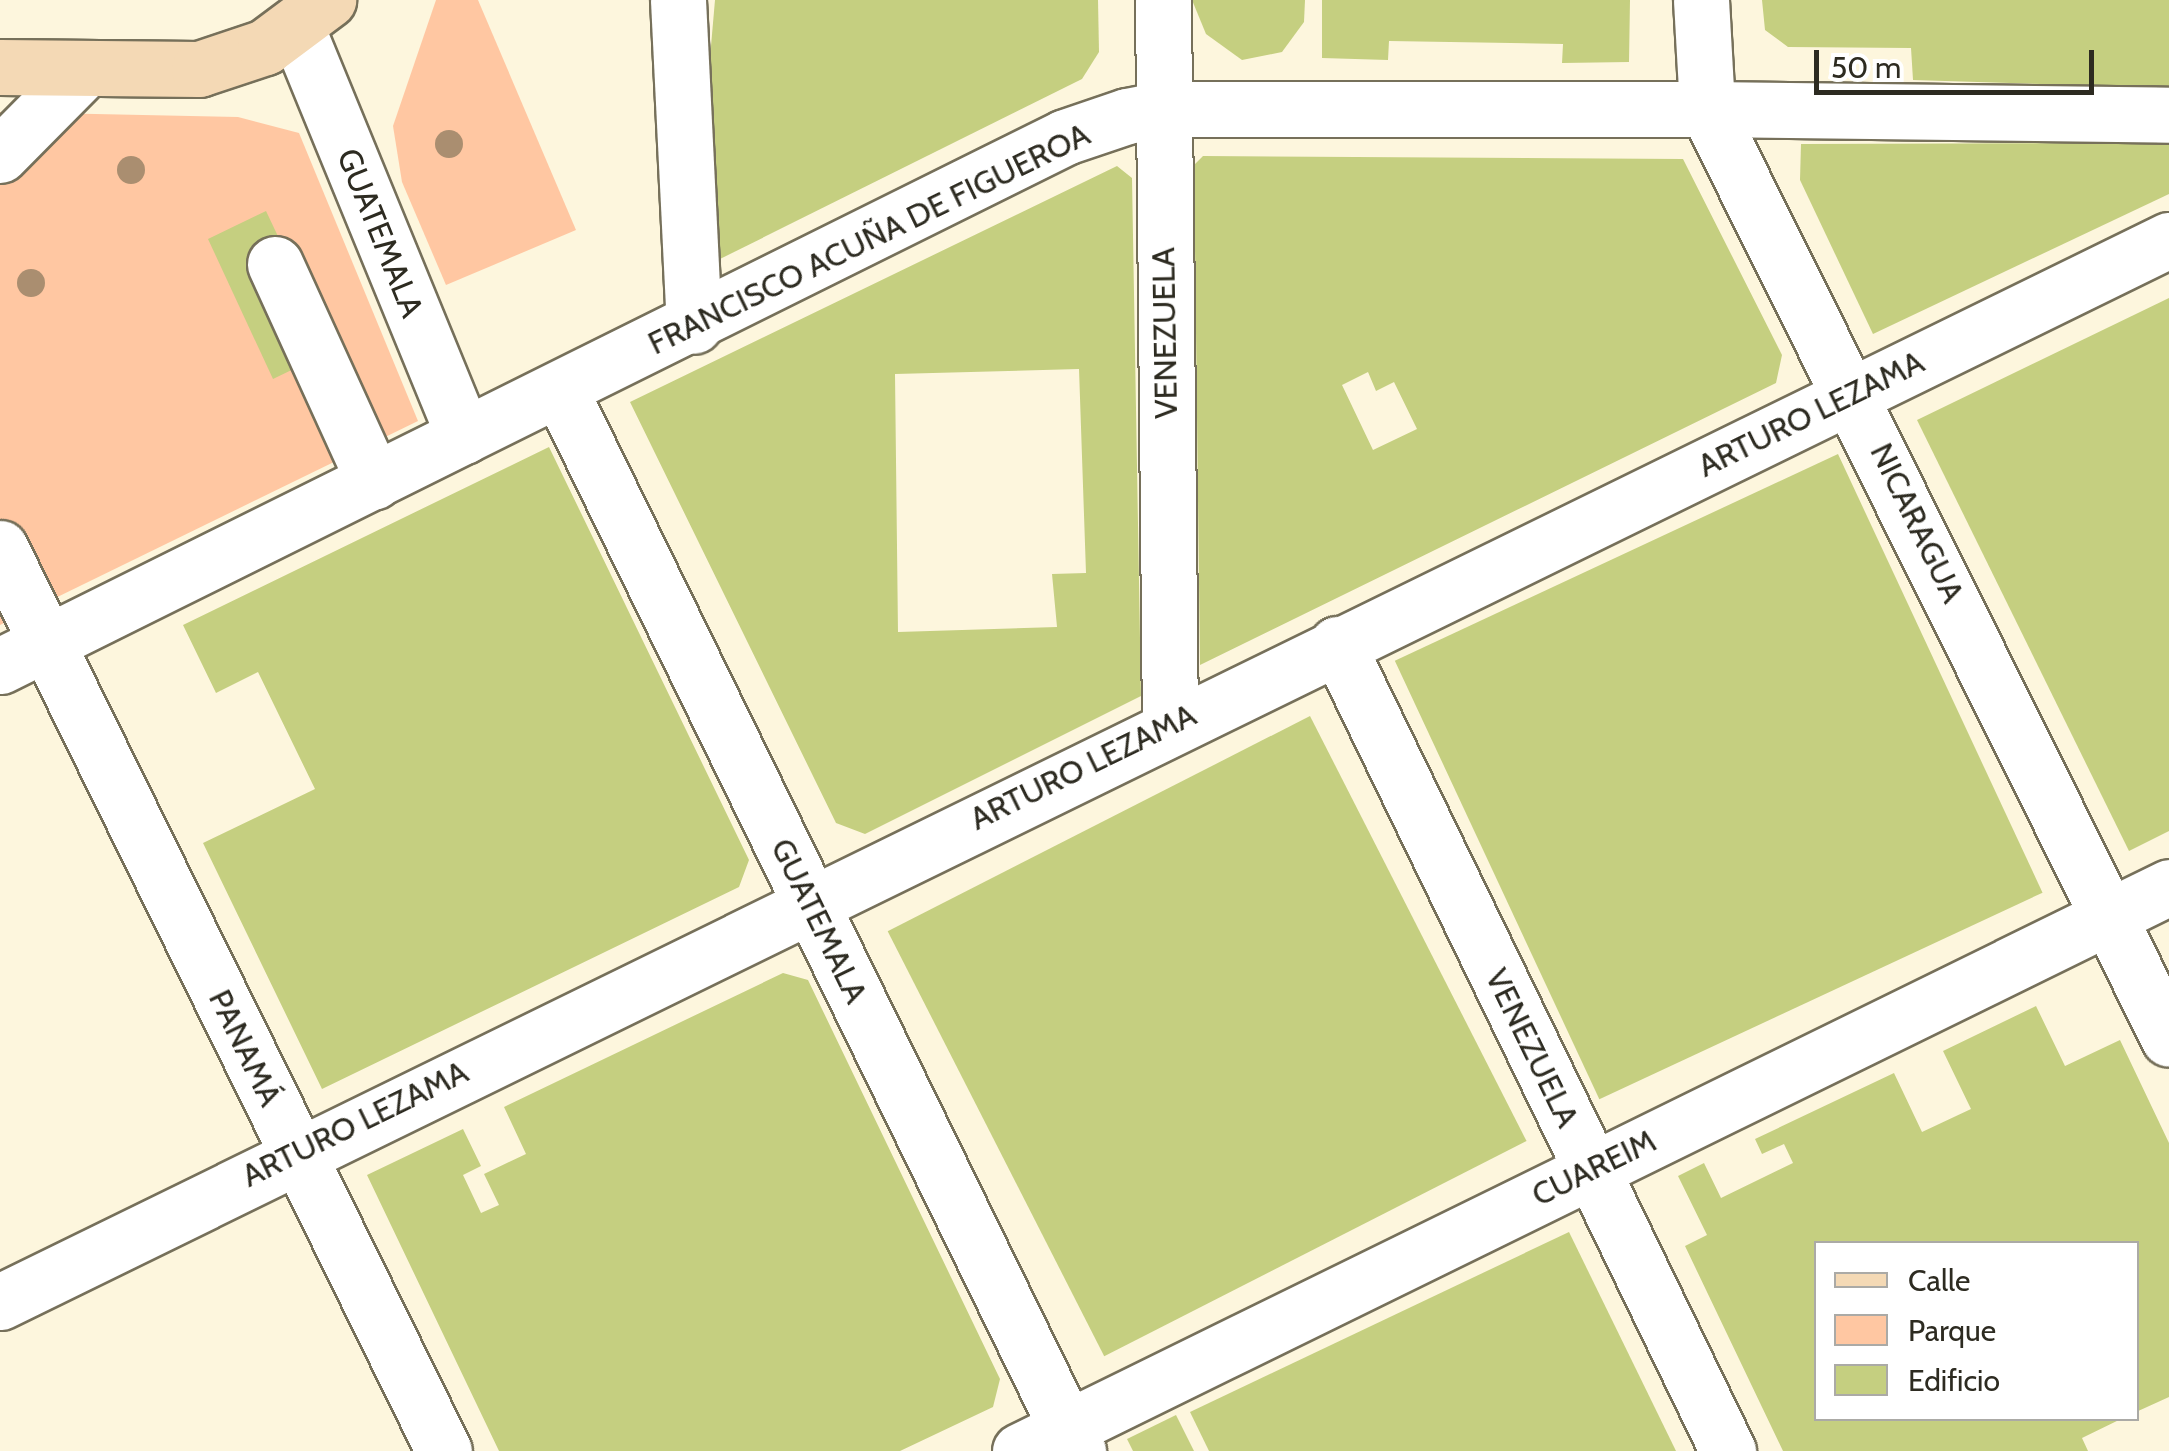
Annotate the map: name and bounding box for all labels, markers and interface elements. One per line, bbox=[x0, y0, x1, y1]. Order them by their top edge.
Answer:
scale bar bbox=[1819, 30, 2099, 92]
text: 50 m bbox=[1831, 49, 1901, 86]
street label: FRANCISCO ACUÑA DE FIGUEROA bbox=[642, 115, 1096, 363]
street label: GUATEMALA bbox=[329, 143, 431, 323]
street label: VENEZUELA bbox=[1144, 247, 1186, 419]
street label: ARTURO LEZAMA bbox=[1692, 343, 1930, 485]
street label: NICARAGUA bbox=[1862, 437, 1972, 609]
street label: ARTURO LEZAMA bbox=[964, 696, 1202, 838]
street label: GUATEMALA bbox=[763, 832, 875, 1010]
street label: VENEZUELA bbox=[1477, 962, 1587, 1134]
street label: PANAMÁ bbox=[200, 984, 290, 1112]
street label: ARTURO LEZAMA bbox=[236, 1053, 474, 1195]
street label: CUAREIM bbox=[1526, 1122, 1662, 1214]
legend bbox=[1814, 1241, 2139, 1421]
text: Calle bbox=[1908, 1262, 1970, 1299]
text: Parque bbox=[1908, 1312, 1996, 1349]
text: Edificio bbox=[1908, 1362, 2000, 1399]

